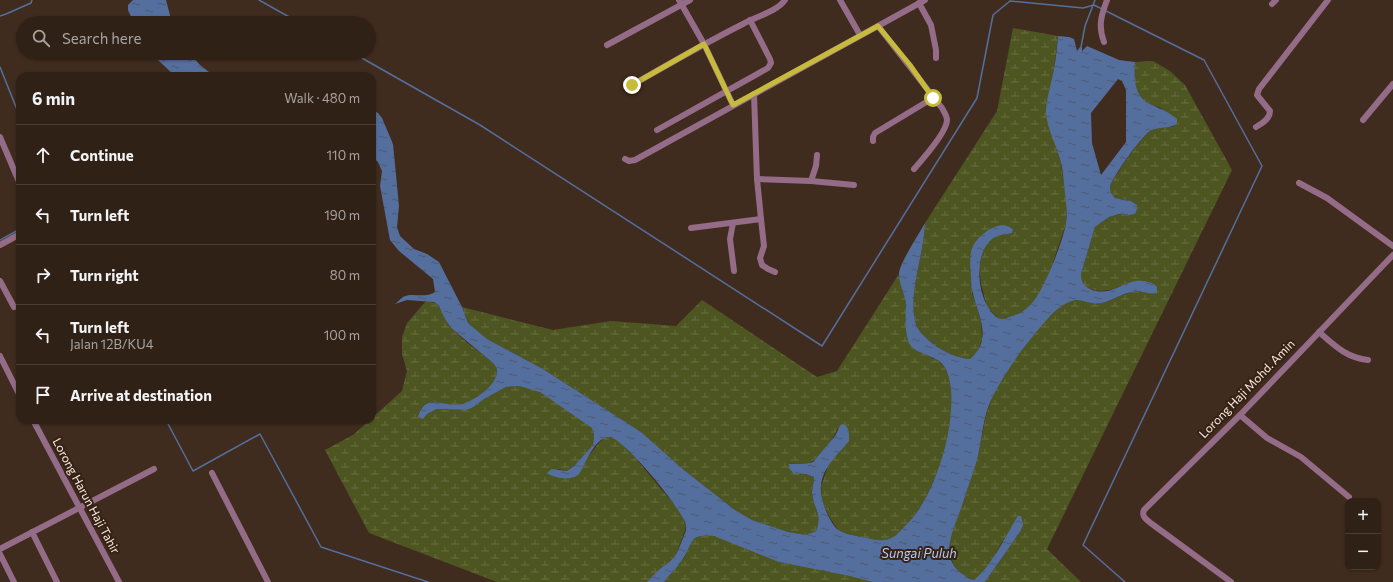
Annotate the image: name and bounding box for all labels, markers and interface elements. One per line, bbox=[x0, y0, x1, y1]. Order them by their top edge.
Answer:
search box bbox=[16, 16, 376, 60]
icon: search bbox=[30, 27, 52, 49]
text: Search here bbox=[62, 29, 141, 47]
route end bbox=[623, 76, 641, 94]
text: 6 min bbox=[32, 88, 75, 109]
route start bbox=[924, 89, 942, 107]
text: Walk · 480 m bbox=[284, 90, 360, 106]
icon: ahead bbox=[32, 144, 54, 166]
text: Continue bbox=[70, 146, 134, 164]
text: 110 m bbox=[327, 147, 360, 163]
icon: left bbox=[32, 204, 54, 226]
text: Turn left bbox=[70, 206, 129, 224]
text: 190 m bbox=[324, 207, 360, 223]
icon: right bbox=[32, 264, 54, 286]
text: Turn right bbox=[70, 266, 139, 284]
text: 80 m bbox=[330, 267, 360, 283]
text: Turn left bbox=[70, 318, 129, 336]
icon: left bbox=[32, 324, 54, 346]
text: 100 m bbox=[324, 327, 360, 343]
text: Jalan 12B/KU4 bbox=[70, 336, 154, 352]
street label: Lorong Haji Mohd. Amin bbox=[1196, 336, 1297, 440]
icon: arrive bbox=[32, 384, 54, 406]
text: Arrive at destination bbox=[70, 386, 212, 404]
street label: Lorong Harun Haji Tahir bbox=[50, 435, 123, 556]
map controls bbox=[1345, 498, 1381, 570]
button: + bbox=[1345, 498, 1381, 534]
button: − bbox=[1345, 534, 1381, 570]
water label: Sungai Puluh bbox=[881, 545, 957, 561]

